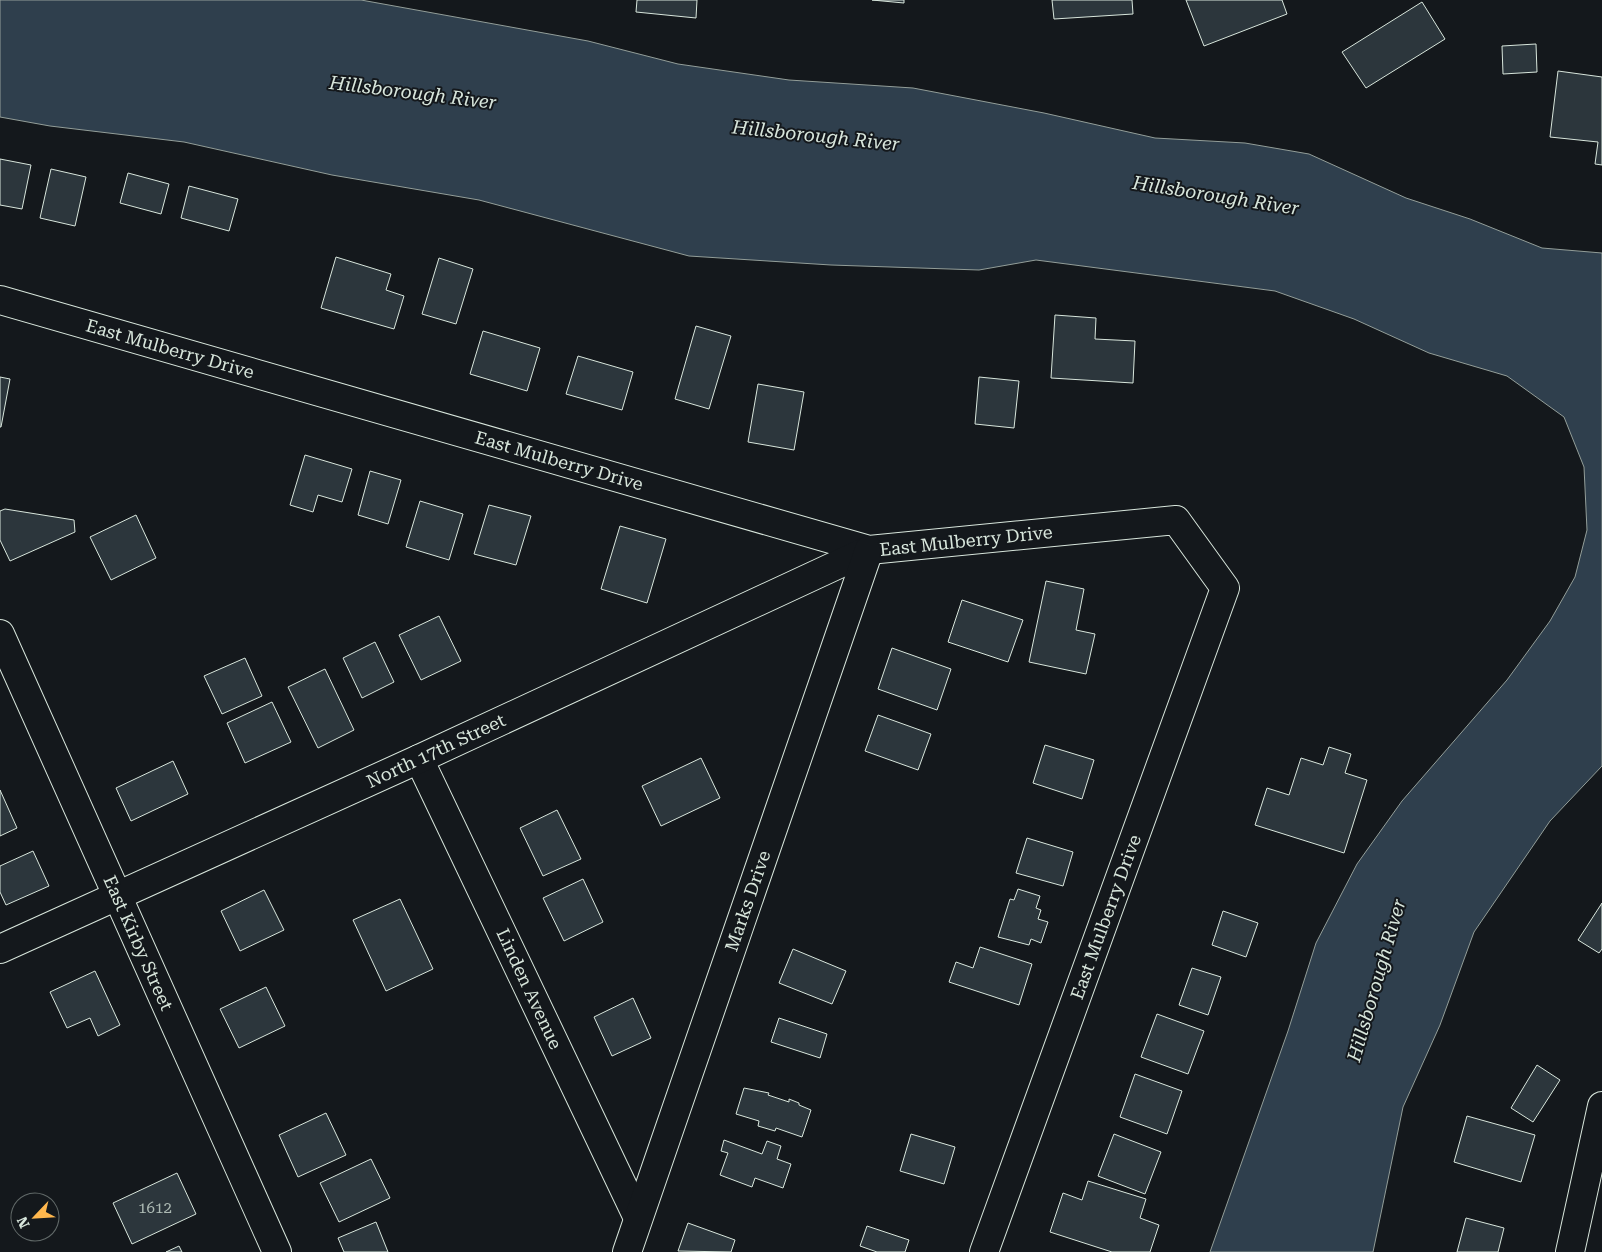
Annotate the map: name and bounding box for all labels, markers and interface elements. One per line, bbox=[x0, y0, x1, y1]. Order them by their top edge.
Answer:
water label: Hillsborough River bbox=[327, 71, 498, 114]
water label: Hillsborough River bbox=[730, 115, 901, 156]
water label: Hillsborough River bbox=[1130, 171, 1301, 220]
street label: East Mulberry Drive bbox=[84, 314, 257, 383]
street label: East Mulberry Drive bbox=[473, 426, 646, 495]
street label: East Mulberry Drive bbox=[878, 521, 1054, 560]
street label: North 17th Street bbox=[363, 709, 509, 792]
street label: East Mulberry Drive bbox=[1066, 831, 1145, 1002]
street label: Marks Drive bbox=[720, 847, 775, 954]
street label: East Kirby Street bbox=[99, 872, 178, 1014]
water label: Hillsborough River bbox=[1342, 896, 1411, 1065]
street label: Linden Avenue bbox=[492, 925, 567, 1053]
north arrow bbox=[10, 1192, 60, 1242]
house number: 1612 bbox=[138, 1199, 172, 1217]
text: N bbox=[14, 1214, 33, 1231]

